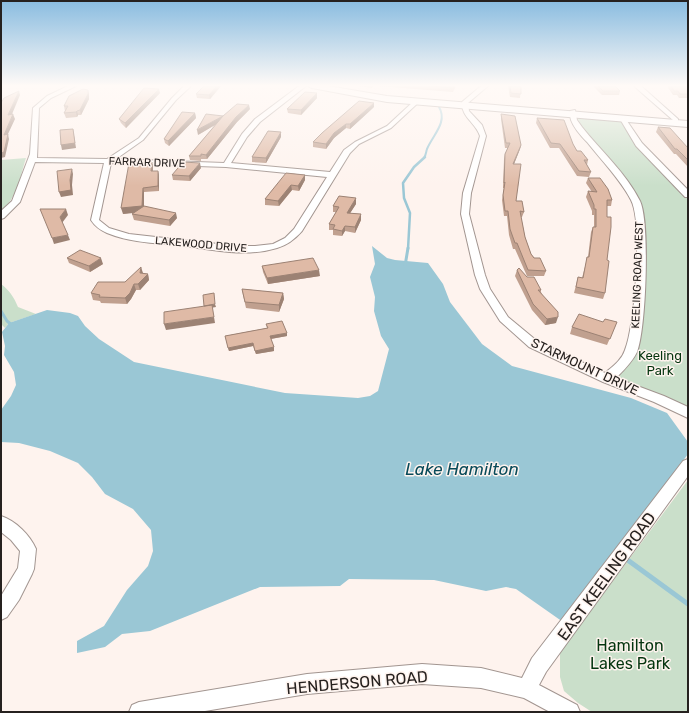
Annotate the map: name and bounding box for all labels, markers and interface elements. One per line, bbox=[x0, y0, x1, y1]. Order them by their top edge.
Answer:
street label: FARRAR DRIVE bbox=[108, 155, 186, 170]
street label: KEELING ROAD WEST bbox=[629, 220, 646, 329]
street label: LAKEWOOD DRIVE bbox=[154, 234, 248, 255]
street label: STARMOUNT DRIVE bbox=[529, 335, 641, 398]
park label: Keeling Park bbox=[638, 348, 682, 378]
water label: Lake Hamilton bbox=[405, 459, 519, 479]
street label: EAST KEELING ROAD bbox=[553, 508, 659, 644]
park label: Hamilton Lakes Park bbox=[590, 636, 671, 673]
street label: HENDERSON ROAD bbox=[285, 667, 429, 698]

